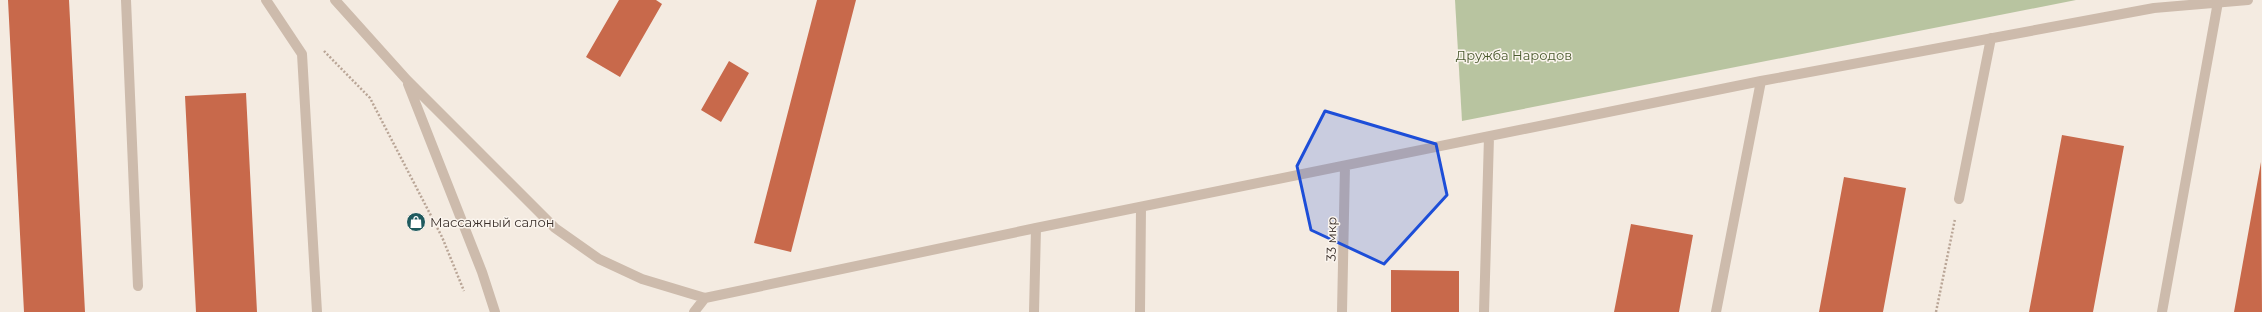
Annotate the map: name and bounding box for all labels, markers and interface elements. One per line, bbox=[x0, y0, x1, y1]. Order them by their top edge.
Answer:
park label: Дружба Народов bbox=[1456, 47, 1572, 63]
shop icon: Массажный салон bbox=[405, 211, 427, 233]
place label: Массажный салон bbox=[430, 214, 554, 230]
street label: 33 мкр bbox=[1323, 216, 1339, 262]

